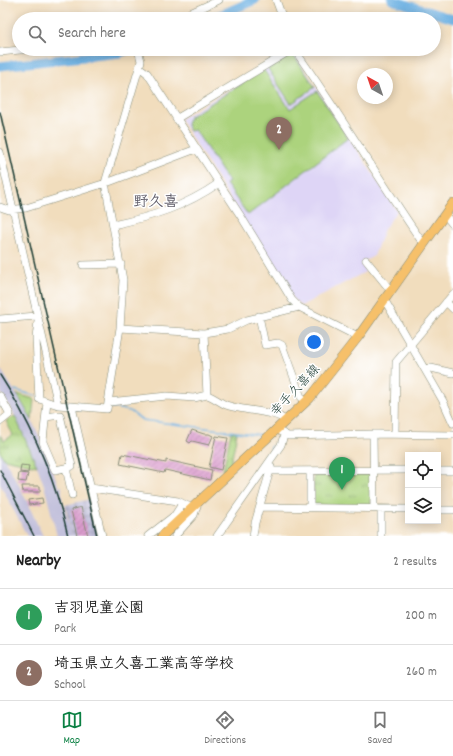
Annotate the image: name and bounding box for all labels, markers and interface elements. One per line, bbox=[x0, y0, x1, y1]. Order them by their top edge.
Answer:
search box bbox=[12, 12, 441, 56]
icon: search bbox=[26, 23, 48, 45]
text: Search here bbox=[58, 23, 126, 45]
north arrow bbox=[357, 68, 393, 104]
pin: 2 bbox=[266, 117, 292, 150]
district label: 野久喜 bbox=[133, 192, 179, 214]
your location bbox=[304, 332, 324, 352]
street label: 幸手久喜線 bbox=[267, 360, 326, 421]
map controls bbox=[405, 452, 441, 524]
button: locate bbox=[405, 452, 441, 488]
pin: 1 bbox=[329, 457, 355, 490]
button: layers bbox=[405, 488, 441, 524]
text: Nearby bbox=[16, 550, 60, 574]
text: 2 results bbox=[393, 553, 437, 572]
text: 吉羽児童公園 bbox=[54, 598, 144, 620]
text: 1 bbox=[28, 607, 30, 626]
text: 200 m bbox=[405, 607, 437, 626]
text: Park bbox=[54, 620, 76, 639]
text: 埼玉県立久喜工業高等学校 bbox=[54, 654, 234, 676]
text: 2 bbox=[26, 663, 32, 682]
text: 260 m bbox=[406, 663, 437, 682]
text: School bbox=[54, 676, 86, 695]
tab: Map bbox=[61, 709, 83, 749]
tab: Directions bbox=[204, 709, 246, 749]
tab: Saved bbox=[368, 709, 392, 749]

